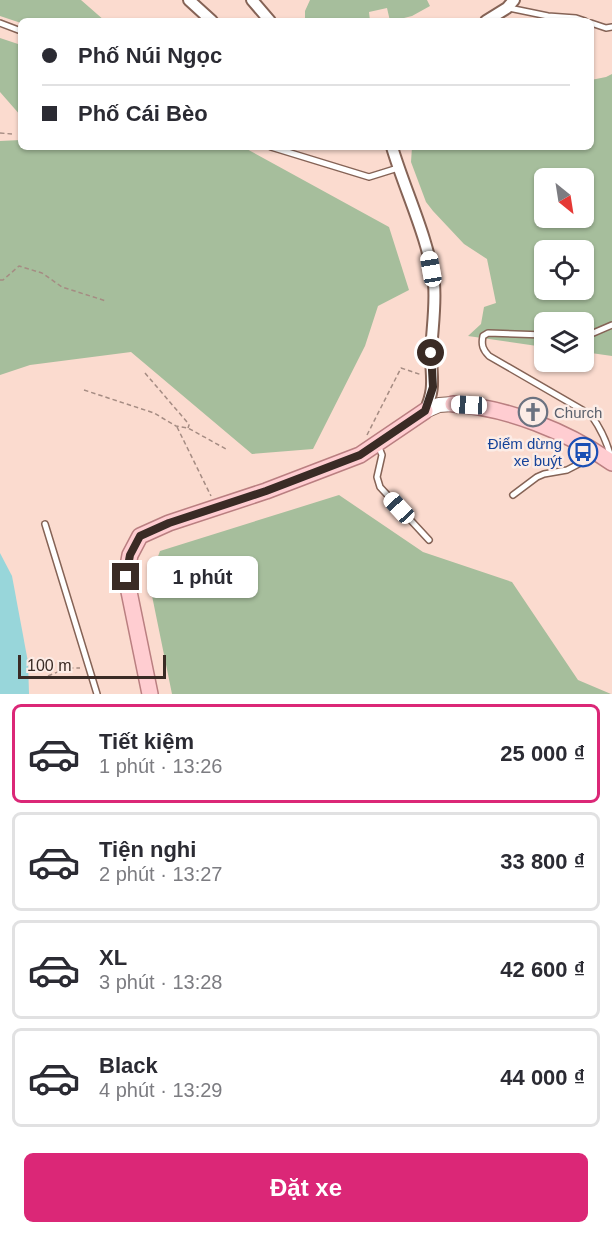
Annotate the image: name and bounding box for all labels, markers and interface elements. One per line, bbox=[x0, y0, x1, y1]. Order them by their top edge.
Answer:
text: Phố Núi Ngọc bbox=[78, 43, 222, 68]
text: Phố Cái Bèo bbox=[78, 101, 208, 126]
north arrow bbox=[534, 168, 594, 228]
map controls bbox=[534, 168, 594, 372]
button: locate bbox=[534, 240, 594, 300]
car bbox=[419, 250, 443, 288]
button: layers bbox=[534, 312, 594, 372]
route start bbox=[417, 339, 444, 366]
car bbox=[451, 395, 487, 415]
church icon: Church bbox=[517, 396, 549, 428]
place label: Church bbox=[554, 404, 602, 421]
place label: Điểm dừng xe buýt bbox=[488, 435, 563, 469]
bus stop icon: Điểm dừng xe buýt bbox=[567, 436, 599, 468]
car bbox=[380, 489, 418, 527]
callout: 1 phút bbox=[147, 556, 258, 598]
route end bbox=[112, 563, 139, 590]
text: 1 phút bbox=[173, 566, 233, 588]
scale bar bbox=[18, 652, 166, 680]
text: 100 m bbox=[27, 657, 71, 674]
icon: car bbox=[27, 727, 81, 781]
text: Tiết kiệm bbox=[99, 729, 194, 754]
text: 25 000 ₫ bbox=[500, 741, 585, 766]
text: 1 phút · 13:26 bbox=[99, 755, 222, 777]
icon: car bbox=[27, 835, 81, 889]
text: Tiện nghi bbox=[99, 837, 196, 862]
text: 33 800 ₫ bbox=[500, 849, 585, 874]
text: 2 phút · 13:27 bbox=[99, 863, 222, 885]
icon: car bbox=[27, 943, 81, 997]
text: XL bbox=[99, 945, 127, 970]
text: 42 600 ₫ bbox=[500, 957, 585, 982]
text: 3 phút · 13:28 bbox=[99, 971, 222, 993]
icon: car bbox=[27, 1051, 81, 1105]
text: Black bbox=[99, 1053, 158, 1078]
text: 44 000 ₫ bbox=[500, 1065, 585, 1090]
text: 4 phút · 13:29 bbox=[99, 1079, 222, 1101]
button: Đặt xe bbox=[24, 1153, 588, 1222]

